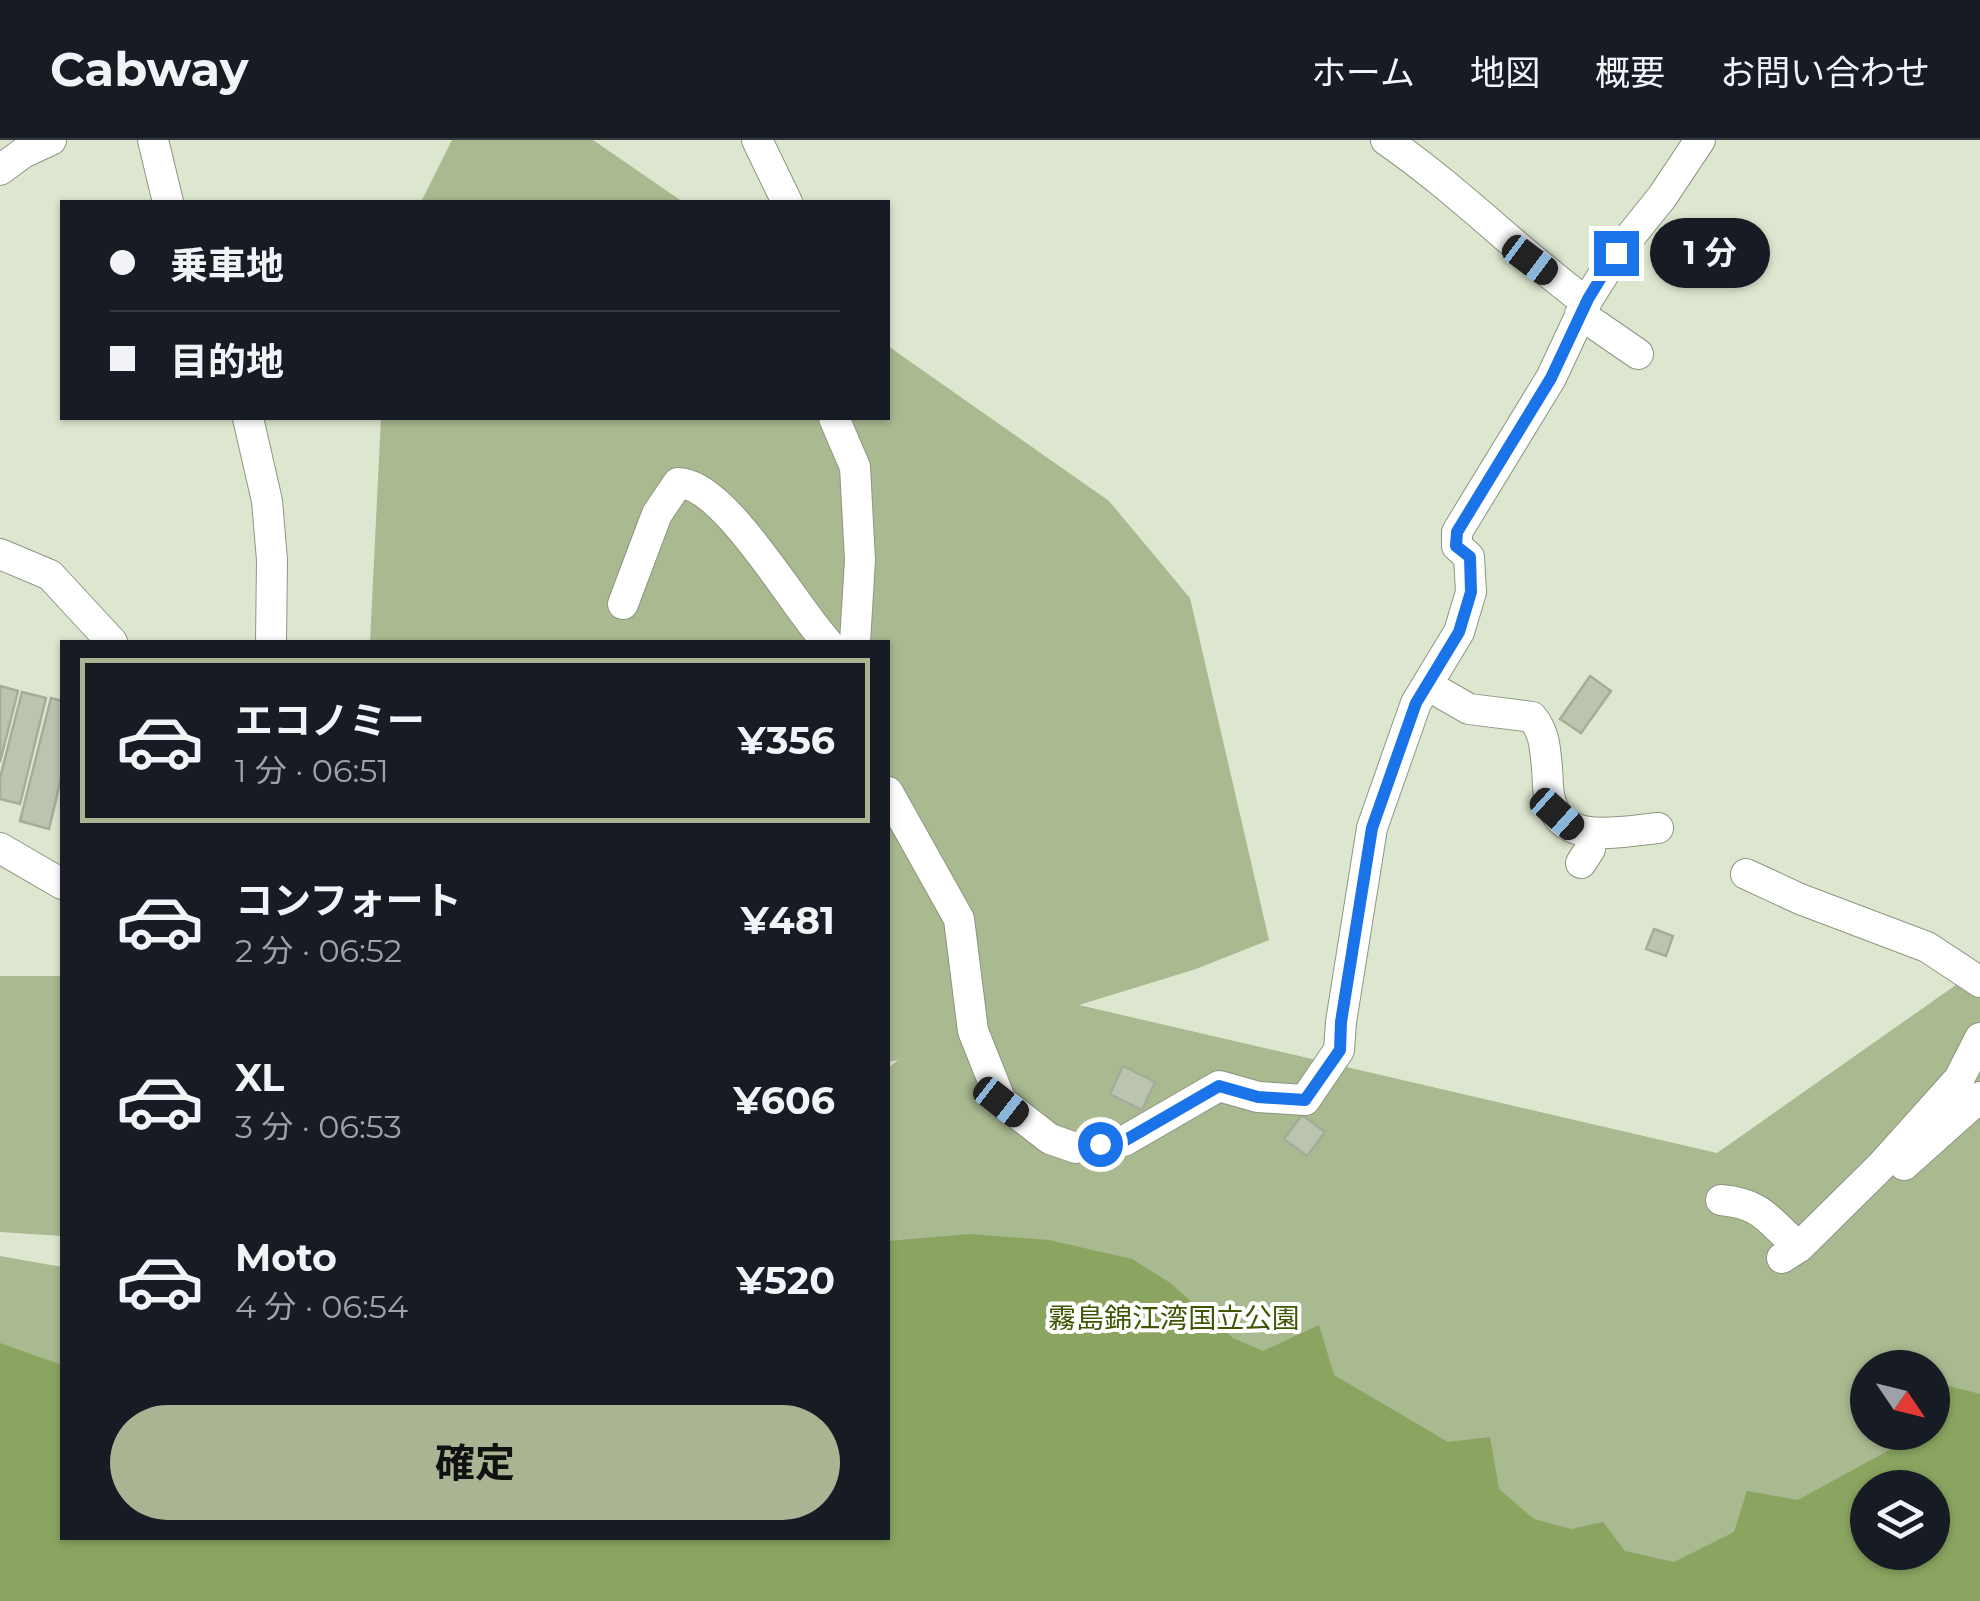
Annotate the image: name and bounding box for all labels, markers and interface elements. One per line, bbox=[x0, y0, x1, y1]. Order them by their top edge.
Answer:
text: Cabway bbox=[50, 40, 248, 98]
text: ホーム bbox=[1311, 51, 1415, 94]
text: 地図 bbox=[1470, 51, 1540, 94]
text: 概要 bbox=[1595, 51, 1665, 94]
text: お問い合わせ bbox=[1720, 51, 1930, 94]
callout: 1 分 bbox=[1651, 218, 1771, 288]
car bbox=[1497, 230, 1563, 290]
route end bbox=[1594, 231, 1639, 276]
text: 1 分 bbox=[1683, 233, 1737, 272]
text: 乗車地 bbox=[170, 242, 284, 289]
text: 目的地 bbox=[170, 338, 284, 385]
icon: car bbox=[115, 696, 205, 786]
text: エコノミー bbox=[235, 697, 425, 744]
text: ¥356 bbox=[738, 717, 835, 764]
text: 1 分 · 06:51 bbox=[235, 751, 389, 790]
car bbox=[1525, 783, 1589, 845]
icon: car bbox=[115, 876, 205, 966]
text: コンフォート bbox=[235, 877, 462, 924]
text: ¥481 bbox=[741, 897, 835, 944]
text: 2 分 · 06:52 bbox=[235, 931, 402, 970]
text: XL bbox=[235, 1054, 284, 1101]
icon: car bbox=[115, 1056, 205, 1146]
car bbox=[968, 1072, 1034, 1132]
text: ¥606 bbox=[733, 1077, 835, 1124]
text: 3 分 · 06:53 bbox=[235, 1107, 402, 1146]
route start bbox=[1078, 1122, 1123, 1167]
text: Moto bbox=[235, 1234, 337, 1281]
icon: car bbox=[115, 1236, 205, 1326]
text: ¥520 bbox=[736, 1257, 835, 1304]
text: 4 分 · 06:54 bbox=[235, 1287, 408, 1326]
park label: 霧島錦江湾国立公園 bbox=[1048, 1301, 1300, 1335]
north arrow bbox=[1850, 1350, 1950, 1450]
map controls bbox=[1850, 1350, 1950, 1570]
button: 確定 bbox=[110, 1405, 840, 1520]
button: layers bbox=[1850, 1470, 1950, 1570]

